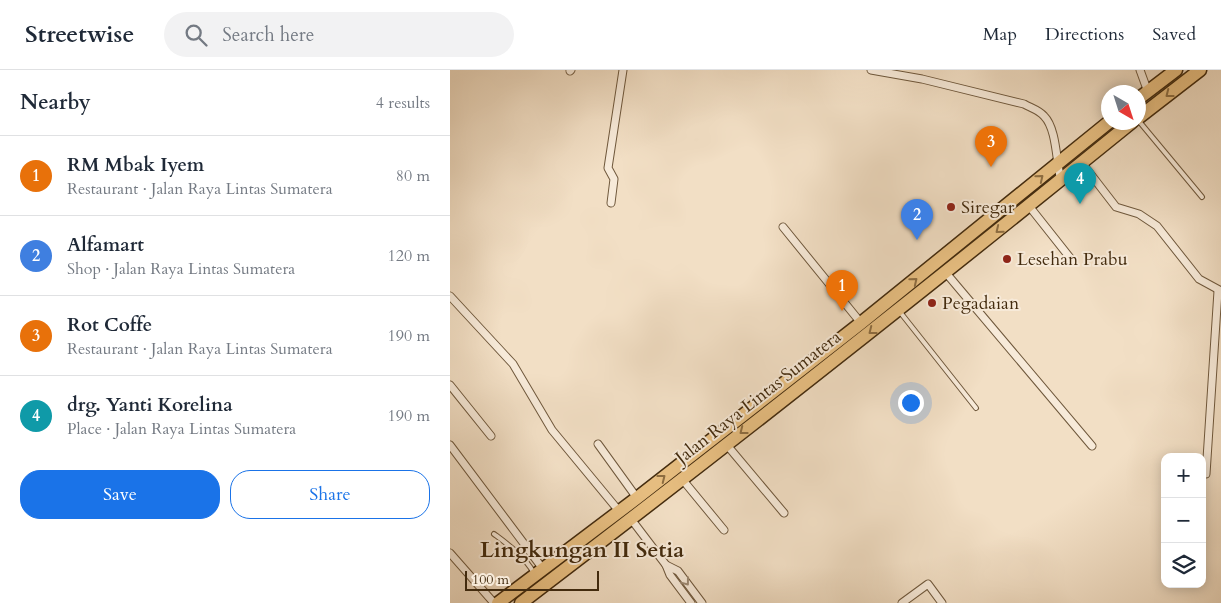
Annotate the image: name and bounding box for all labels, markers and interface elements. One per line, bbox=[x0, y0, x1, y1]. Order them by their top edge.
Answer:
search box bbox=[164, 12, 514, 57]
text: Streetwise bbox=[25, 18, 134, 51]
icon: search bbox=[182, 21, 210, 49]
text: Search here bbox=[222, 22, 314, 48]
text: Map bbox=[983, 22, 1017, 47]
text: Directions bbox=[1045, 22, 1124, 47]
text: Saved bbox=[1152, 22, 1196, 47]
north arrow bbox=[1101, 85, 1146, 130]
text: Nearby bbox=[20, 88, 91, 117]
one-way arrow bbox=[1166, 88, 1175, 96]
text: 4 results bbox=[376, 92, 430, 114]
pin: 3 bbox=[975, 126, 1007, 167]
text: RM Mbak Iyem bbox=[67, 152, 204, 178]
pin: 4 bbox=[1064, 163, 1096, 204]
text: 1 bbox=[32, 165, 40, 187]
text: 80 m bbox=[396, 165, 430, 187]
one-way arrow bbox=[1034, 175, 1043, 183]
text: Restaurant · Jalan Raya Lintas Sumatera bbox=[67, 178, 333, 200]
place label: Siregar bbox=[961, 195, 1015, 220]
pin: 2 bbox=[901, 199, 933, 240]
marker: Siregar bbox=[945, 201, 957, 213]
one-way arrow bbox=[996, 224, 1005, 232]
text: Alfamart bbox=[67, 232, 144, 258]
text: 2 bbox=[32, 245, 40, 267]
text: 120 m bbox=[388, 245, 430, 267]
place label: Lesehan Prabu bbox=[1017, 247, 1128, 272]
marker: Lesehan Prabu bbox=[1001, 253, 1013, 265]
text: Shop · Jalan Raya Lintas Sumatera bbox=[67, 258, 295, 280]
pin: 1 bbox=[826, 270, 858, 311]
one-way arrow bbox=[908, 278, 917, 286]
place label: Pegadaian bbox=[942, 291, 1020, 316]
marker: Pegadaian bbox=[926, 297, 938, 309]
text: Rot Coffe bbox=[67, 312, 152, 338]
text: 3 bbox=[32, 325, 40, 347]
text: 190 m bbox=[388, 325, 430, 347]
street label: Jalan Raya Lintas Sumatera bbox=[668, 325, 847, 472]
one-way arrow bbox=[869, 325, 878, 333]
text: Restaurant · Jalan Raya Lintas Sumatera bbox=[67, 338, 333, 360]
your location bbox=[898, 390, 924, 416]
text: drg. Yanti Korelina bbox=[67, 392, 233, 418]
text: 4 bbox=[32, 405, 40, 427]
text: 190 m bbox=[388, 405, 430, 427]
text: Place · Jalan Raya Lintas Sumatera bbox=[67, 418, 296, 440]
one-way arrow bbox=[740, 425, 749, 433]
map controls bbox=[1161, 453, 1206, 588]
button: + bbox=[1161, 453, 1206, 498]
button: Save bbox=[20, 470, 220, 519]
button: Share bbox=[230, 470, 430, 519]
one-way arrow bbox=[656, 476, 665, 484]
button: − bbox=[1161, 498, 1206, 543]
district label: Lingkungan II Setia bbox=[480, 535, 684, 565]
button: layers bbox=[1161, 543, 1206, 588]
scale bar bbox=[465, 568, 599, 591]
text: 100 m bbox=[472, 570, 509, 589]
one-way arrow bbox=[680, 576, 689, 585]

